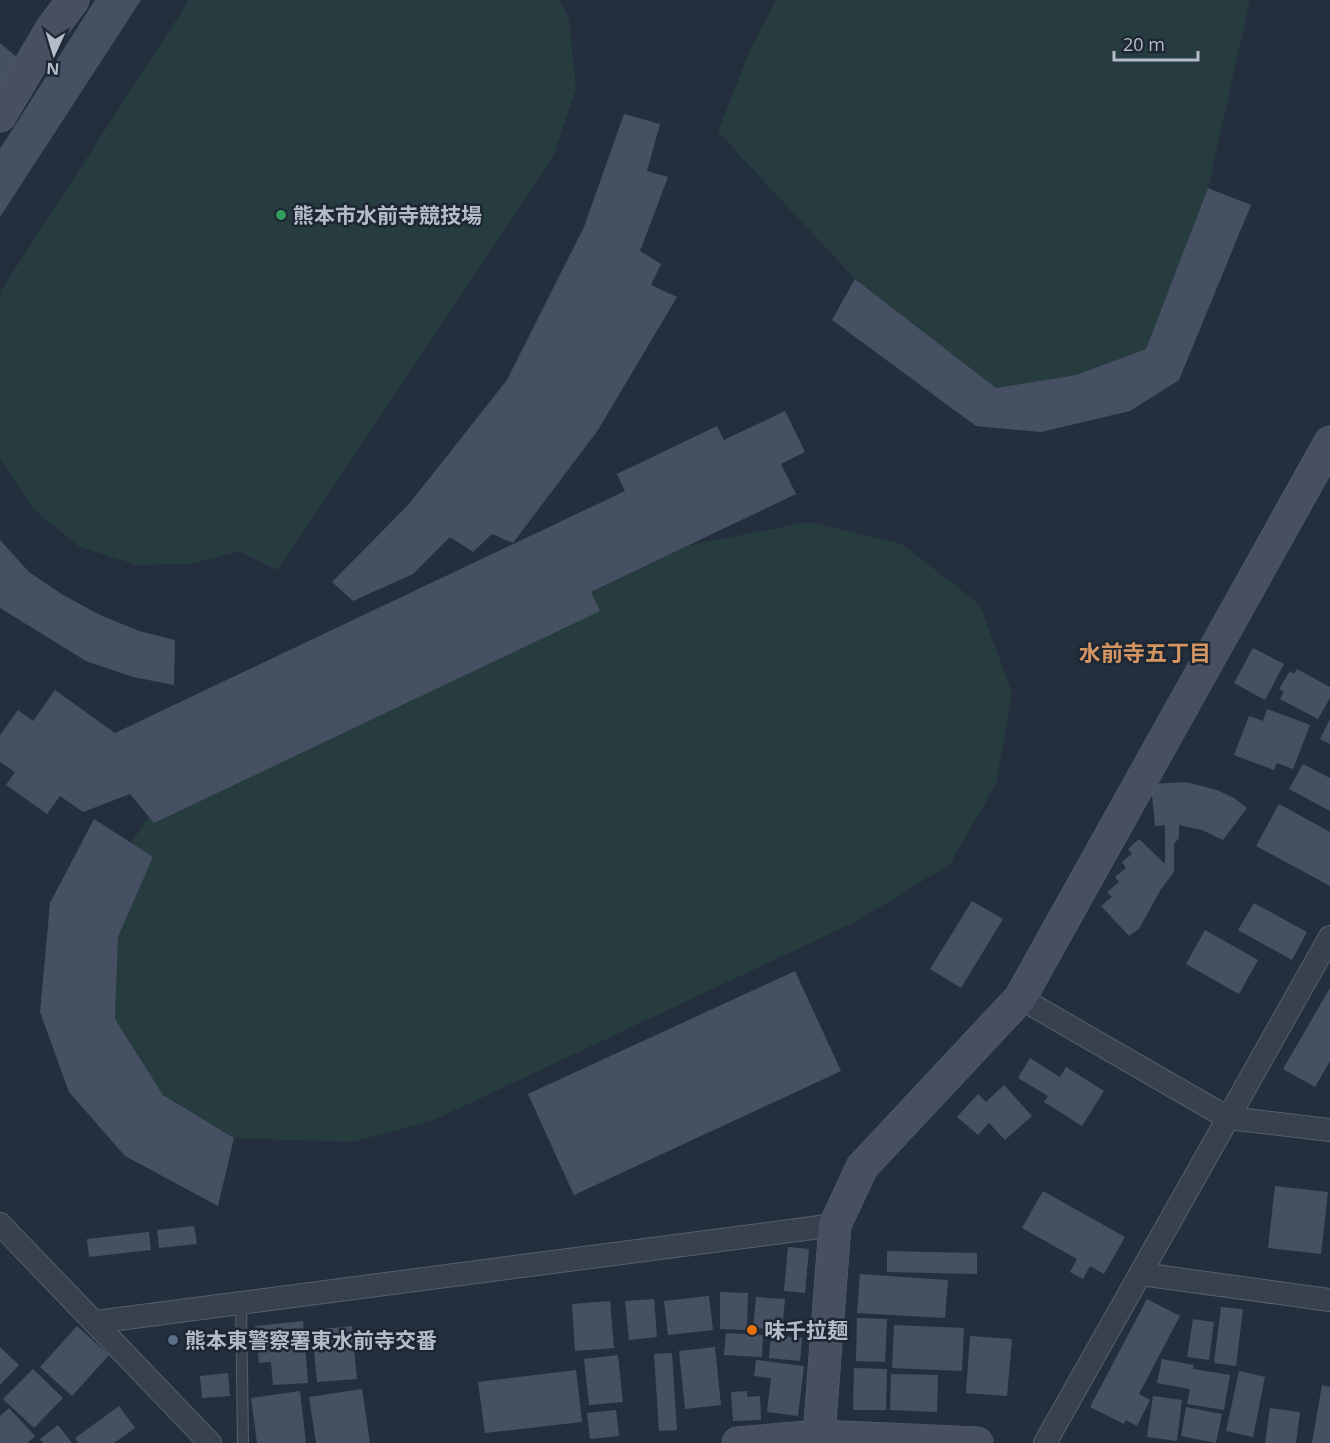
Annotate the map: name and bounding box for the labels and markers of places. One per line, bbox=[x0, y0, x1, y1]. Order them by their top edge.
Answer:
place label: 熊本市水前寺競技場 bbox=[293, 201, 482, 229]
marker: 熊本市水前寺競技場 bbox=[274, 208, 288, 222]
place label: 味千拉麺 bbox=[764, 1316, 848, 1344]
marker: 味千拉麺 bbox=[745, 1323, 759, 1337]
place label: 熊本東警察署東水前寺交番 bbox=[185, 1326, 437, 1354]
marker: 熊本東警察署東水前寺交番 bbox=[166, 1333, 180, 1347]

